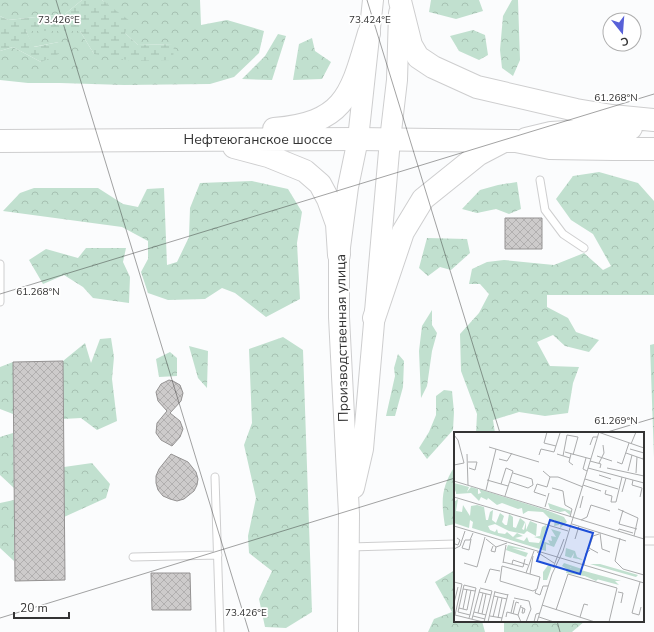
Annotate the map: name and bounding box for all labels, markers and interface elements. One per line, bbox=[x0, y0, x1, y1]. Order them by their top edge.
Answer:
north arrow bbox=[602, 12, 642, 52]
text: 73.426°E bbox=[38, 13, 80, 27]
text: 73.424°E bbox=[349, 13, 391, 27]
text: С bbox=[619, 33, 631, 50]
text: 61.268°N bbox=[594, 91, 638, 105]
street label: Нефтеюганское шоссе bbox=[184, 130, 332, 149]
street label: Производственная улица bbox=[331, 254, 353, 422]
text: 61.268°N bbox=[16, 285, 60, 299]
text: 61.269°N bbox=[594, 414, 638, 428]
inset map bbox=[454, 432, 644, 622]
scale bar bbox=[14, 594, 69, 620]
text: 20 m bbox=[20, 600, 48, 616]
text: 73.426°E bbox=[225, 606, 267, 620]

